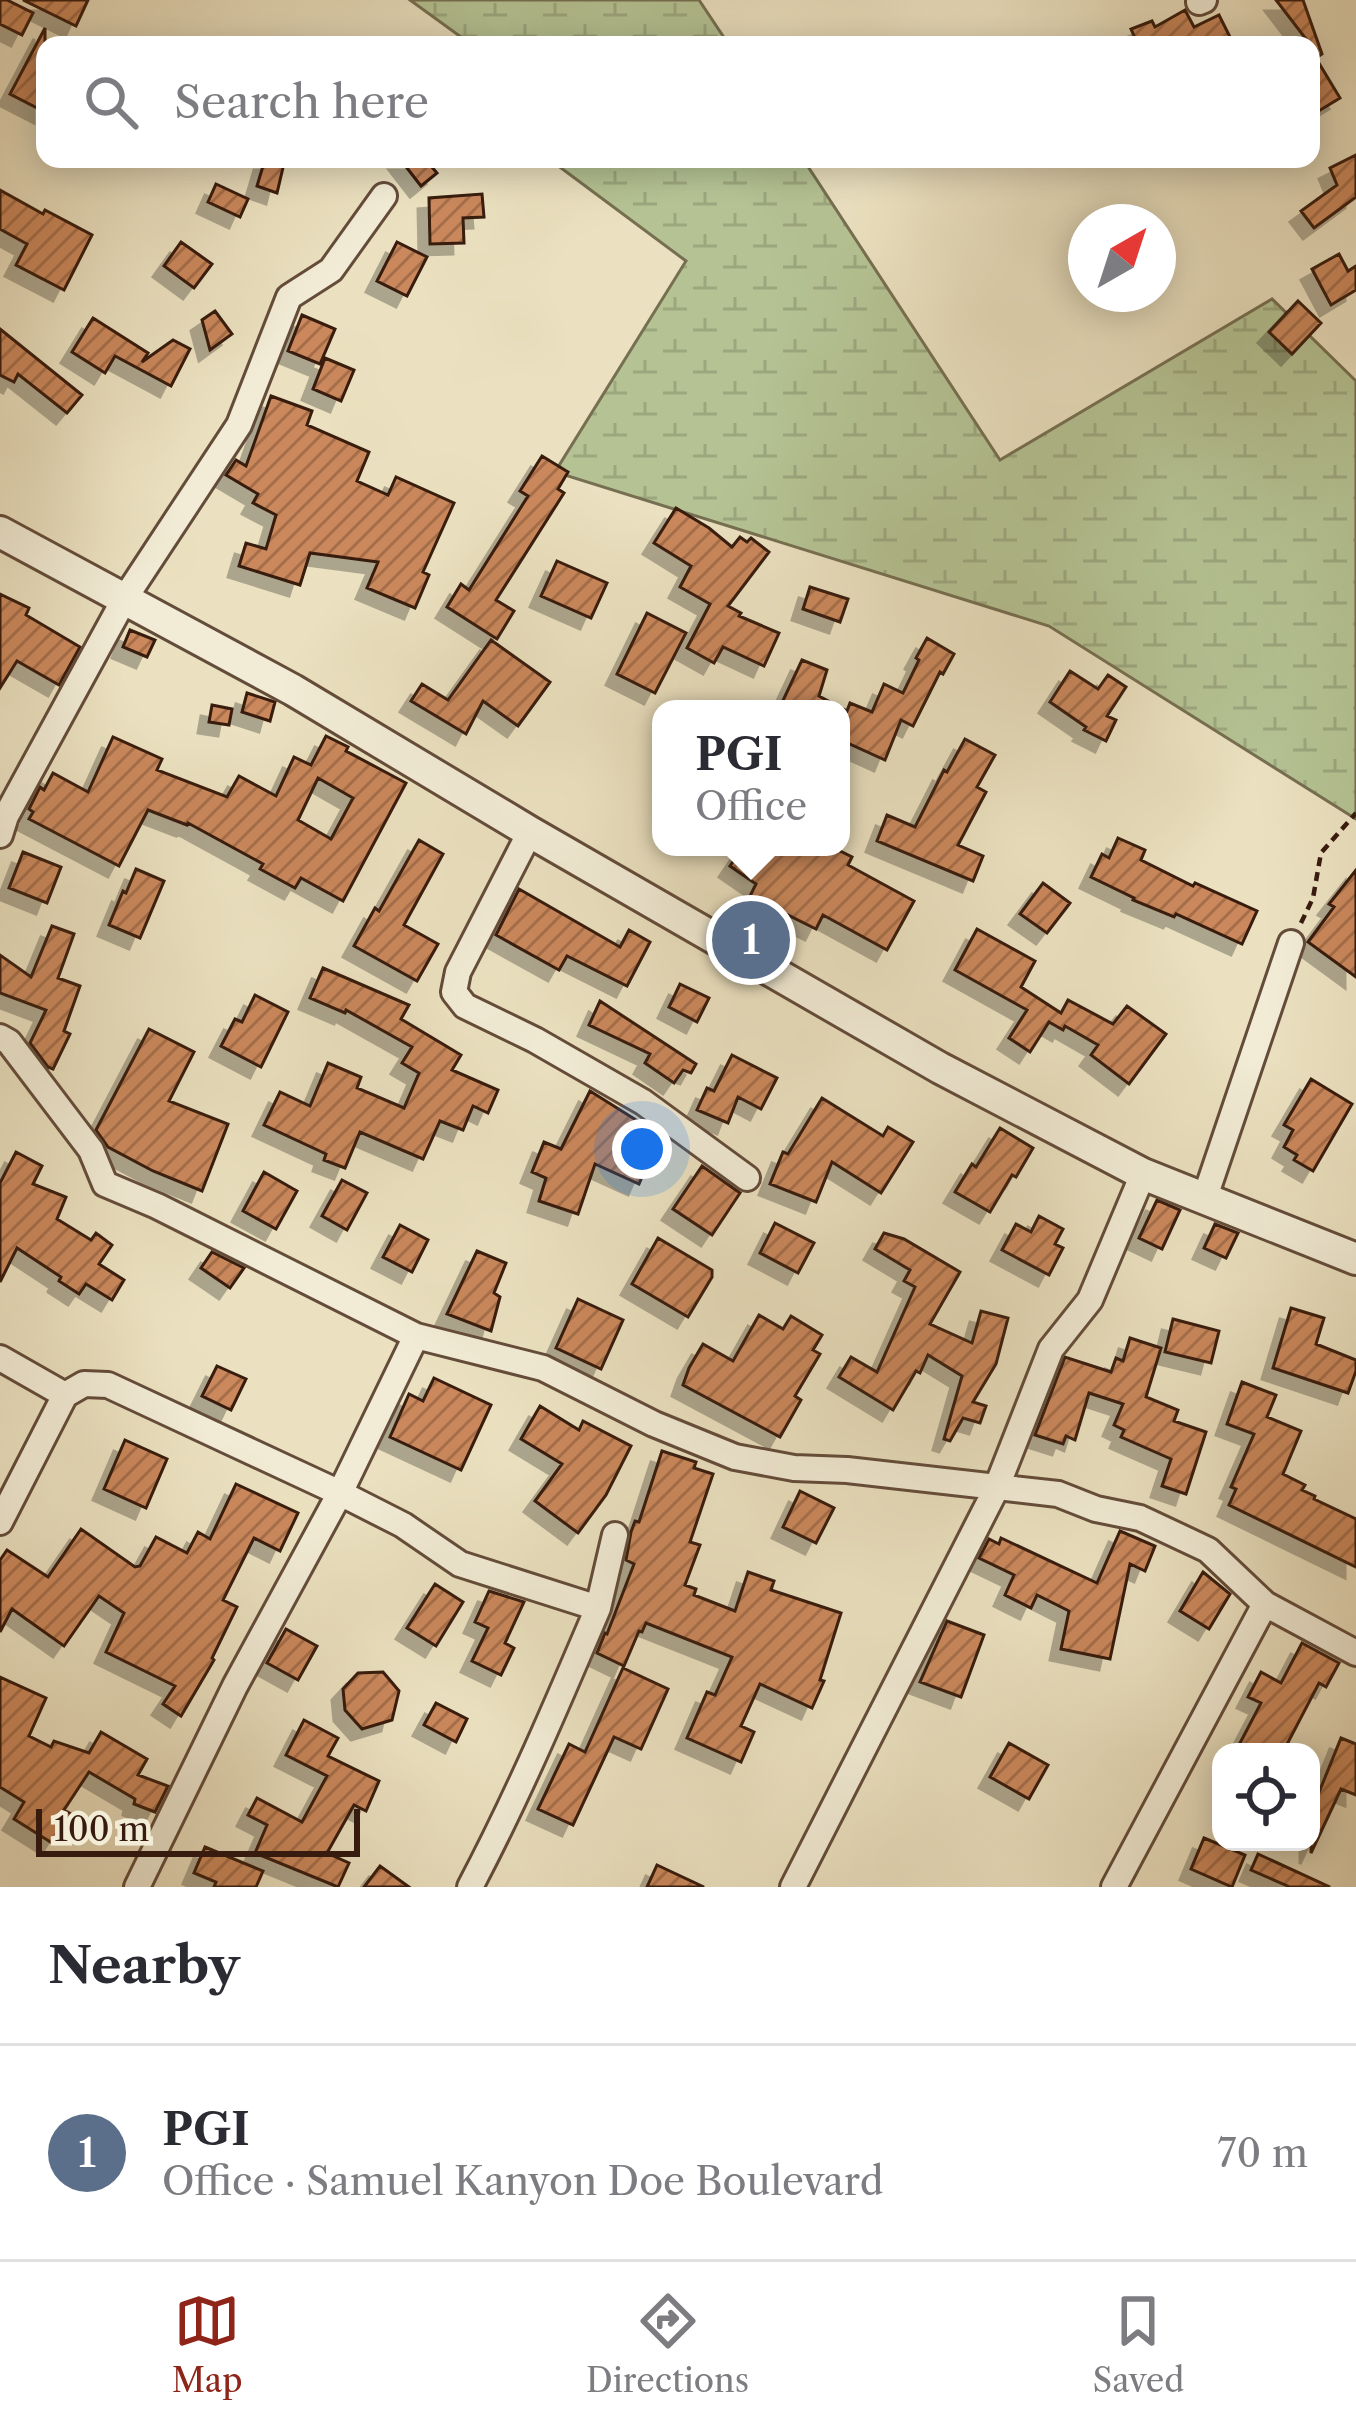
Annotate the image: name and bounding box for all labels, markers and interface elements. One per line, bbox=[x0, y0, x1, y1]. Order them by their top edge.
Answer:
search box bbox=[36, 36, 1320, 168]
icon: search bbox=[78, 69, 144, 135]
text: Search here bbox=[174, 74, 429, 130]
north arrow bbox=[1068, 204, 1176, 312]
popup bbox=[652, 700, 850, 856]
text: PGI bbox=[695, 726, 783, 782]
text: Office bbox=[695, 782, 807, 830]
pin: 1 bbox=[712, 895, 790, 985]
your location bbox=[612, 1119, 672, 1179]
map controls bbox=[1212, 1743, 1320, 1851]
button: locate bbox=[1212, 1743, 1320, 1851]
scale bar bbox=[36, 1803, 360, 1856]
text: 100 m bbox=[54, 1809, 149, 1850]
text: Nearby bbox=[48, 1934, 240, 1996]
text: PGI bbox=[162, 2101, 250, 2157]
text: 1 bbox=[78, 2129, 96, 2177]
text: 70 m bbox=[1217, 2129, 1308, 2177]
text: Office · Samuel Kanyon Doe Boulevard bbox=[162, 2157, 883, 2205]
tab: Map bbox=[172, 2288, 243, 2401]
tab: Directions bbox=[586, 2288, 749, 2401]
tab: Saved bbox=[1093, 2288, 1184, 2401]

